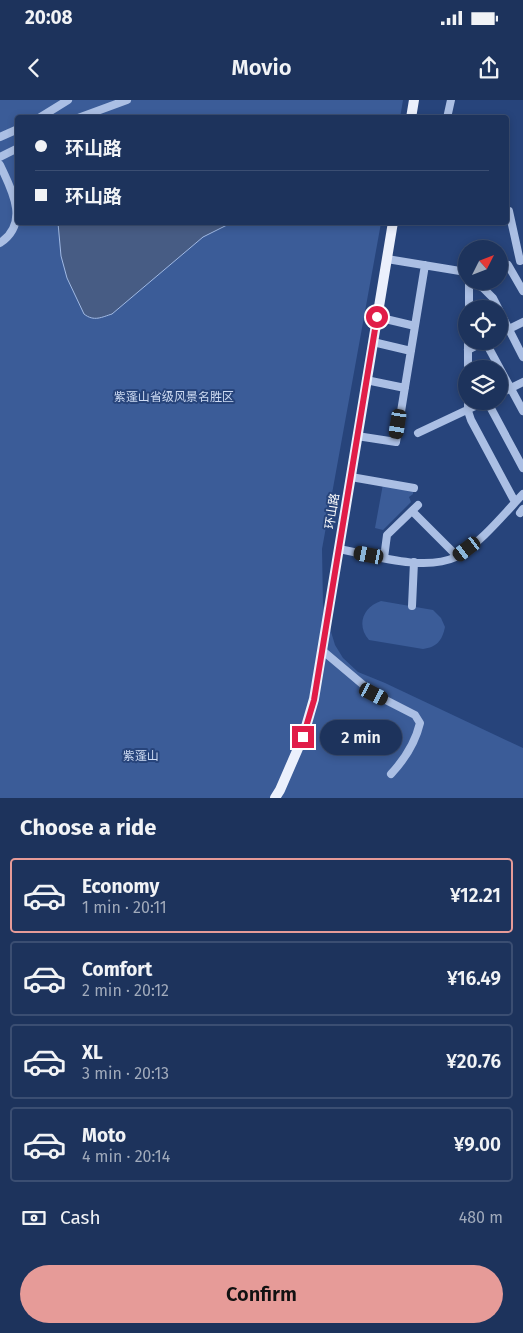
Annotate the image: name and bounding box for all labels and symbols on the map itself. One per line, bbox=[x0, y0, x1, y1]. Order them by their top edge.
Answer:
north arrow bbox=[458, 240, 508, 290]
route start bbox=[366, 306, 388, 328]
park label: 紫蓬山省级风景名胜区 bbox=[114, 390, 234, 404]
car bbox=[388, 408, 407, 440]
street label: 环山路 bbox=[322, 492, 342, 530]
car bbox=[450, 534, 483, 564]
car bbox=[352, 545, 385, 565]
car bbox=[357, 681, 390, 707]
callout: 2 min bbox=[320, 720, 403, 754]
route end bbox=[292, 726, 314, 748]
park label: 紫蓬山 bbox=[123, 749, 159, 763]

